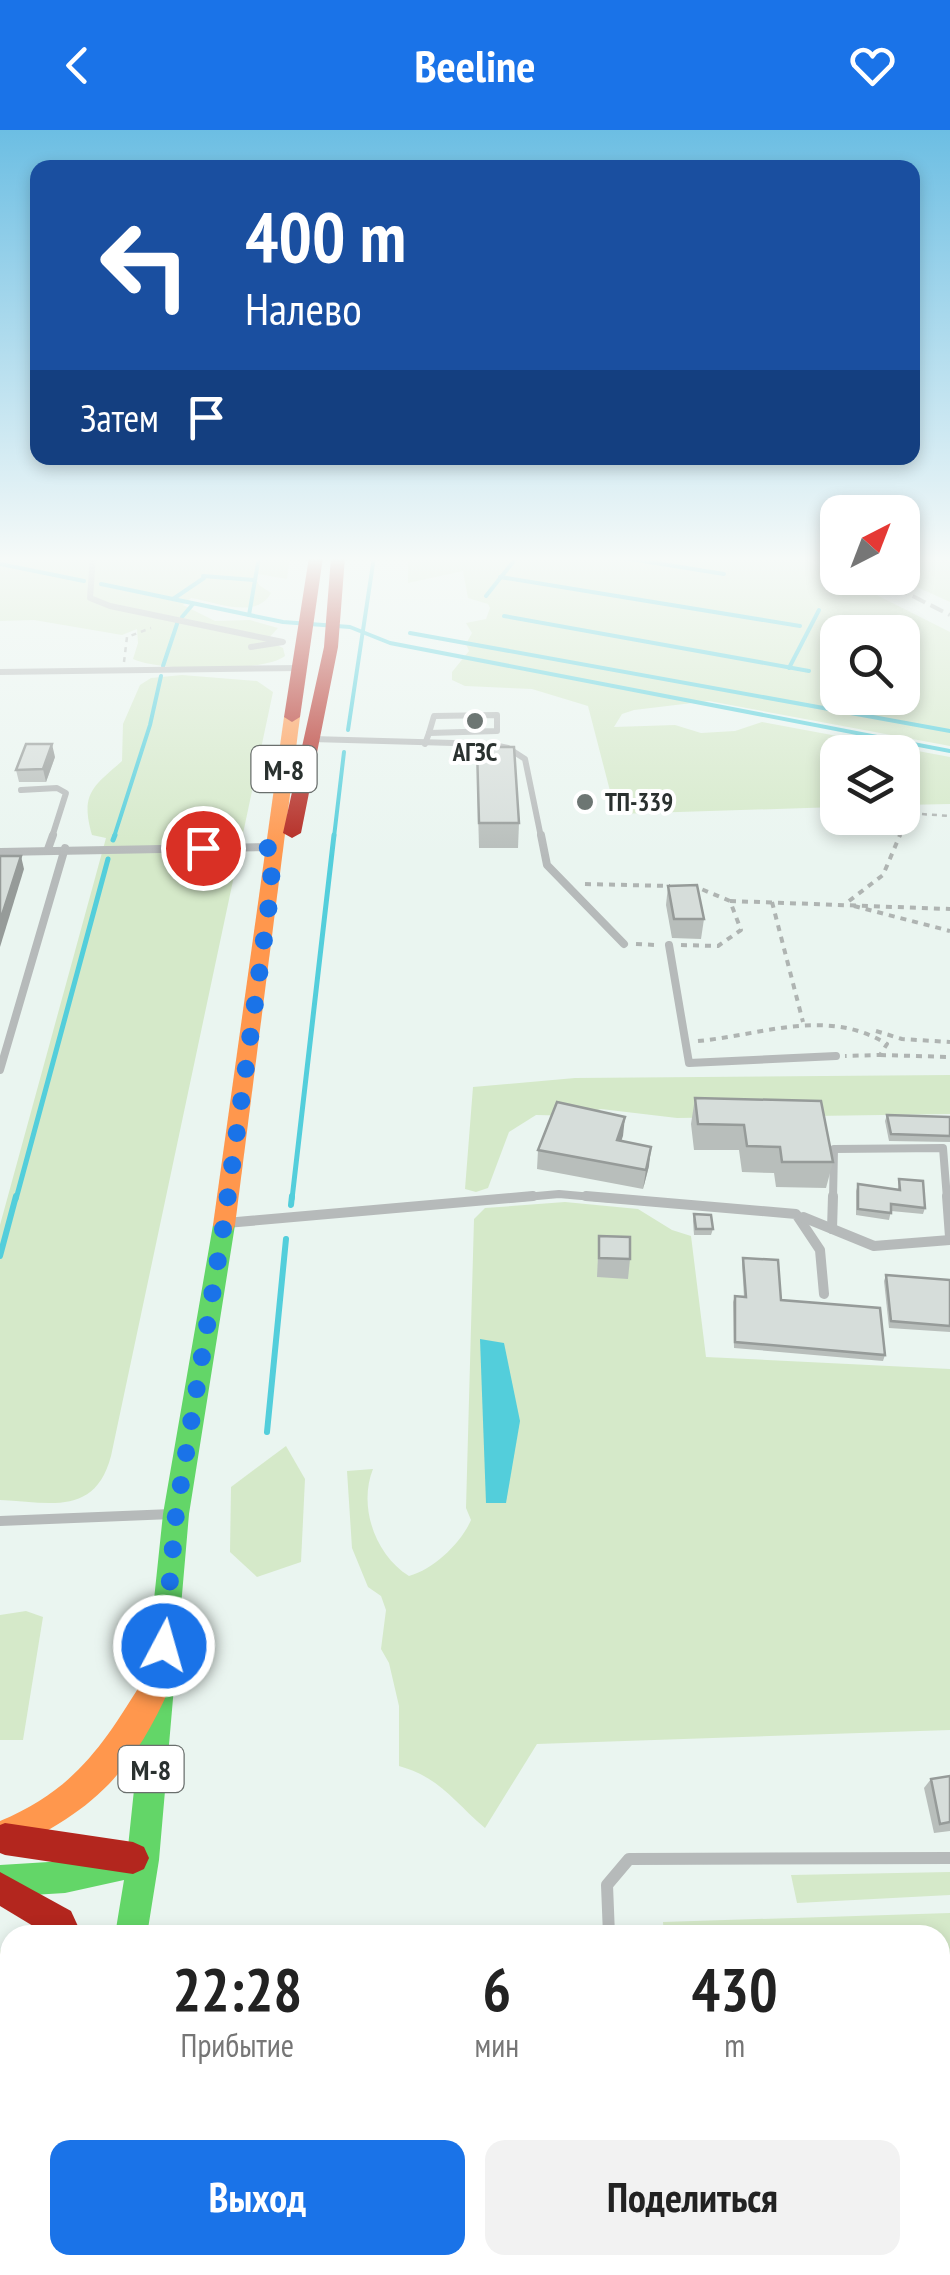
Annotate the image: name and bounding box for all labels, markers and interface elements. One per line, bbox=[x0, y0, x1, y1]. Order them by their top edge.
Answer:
text: Beeline bbox=[414, 36, 536, 94]
icon: back bbox=[50, 38, 105, 93]
icon: heart bbox=[845, 38, 900, 93]
text: 400 m bbox=[245, 191, 406, 281]
icon: left bbox=[80, 200, 210, 330]
text: Налево bbox=[245, 279, 362, 337]
icon: arrive bbox=[179, 390, 234, 445]
text: Затем bbox=[80, 393, 159, 442]
north arrow bbox=[820, 495, 920, 595]
map controls bbox=[820, 495, 920, 835]
button: search bbox=[820, 615, 920, 715]
marker: АГЗС bbox=[464, 710, 486, 732]
button: layers bbox=[820, 735, 920, 835]
place label: АГЗС bbox=[452, 736, 498, 768]
road number: М-8 bbox=[252, 746, 316, 792]
place label: ТП-339 bbox=[605, 786, 673, 818]
marker: ТП-339 bbox=[574, 791, 596, 813]
pin bbox=[161, 806, 246, 891]
icon: arrive bbox=[176, 821, 231, 876]
position arrow bbox=[112, 1594, 216, 1698]
road number: М-8 bbox=[118, 1746, 184, 1792]
text: 22:28 bbox=[172, 1950, 302, 2028]
text: 6 bbox=[483, 1950, 511, 2028]
text: 430 bbox=[692, 1950, 778, 2028]
text: Прибытие bbox=[181, 2024, 294, 2066]
text: мин bbox=[475, 2024, 519, 2066]
text: m bbox=[724, 2024, 745, 2066]
button: Выход bbox=[50, 2140, 465, 2255]
button: Поделиться bbox=[485, 2140, 900, 2255]

